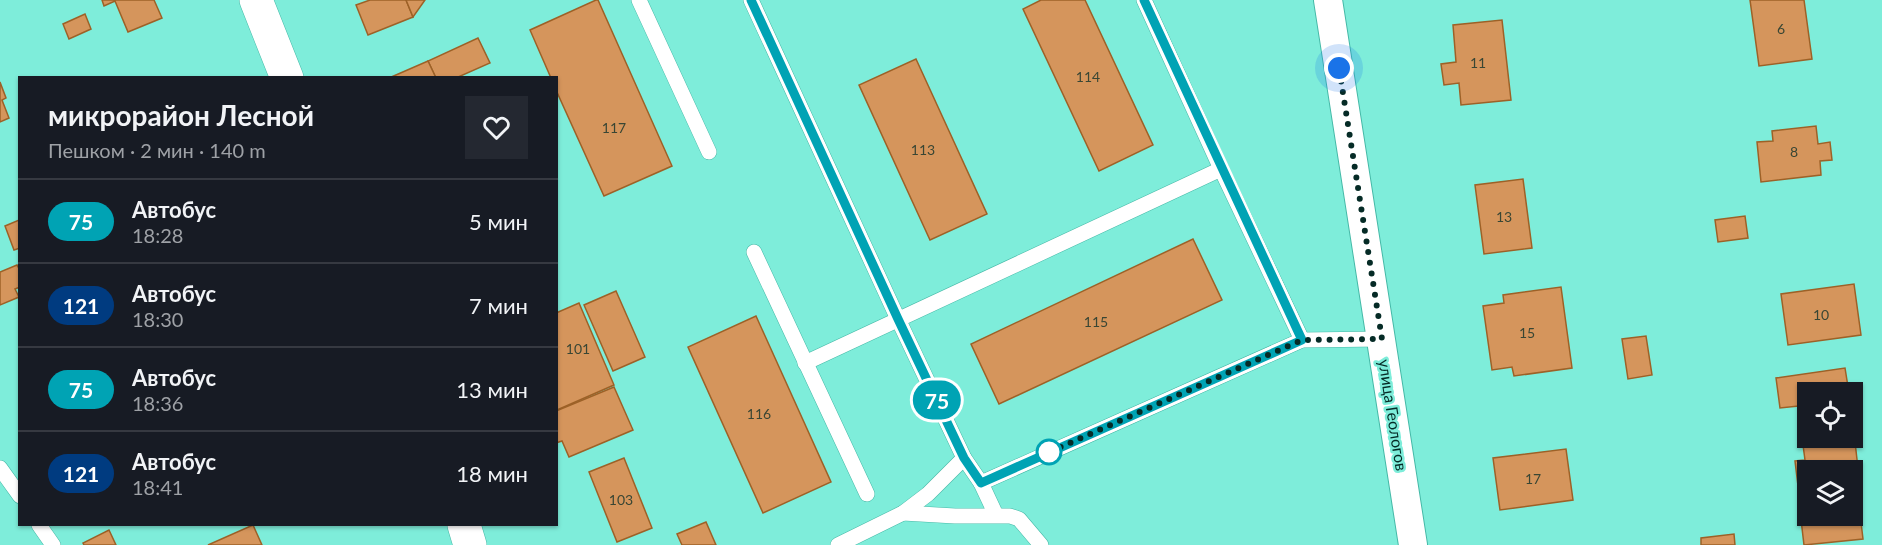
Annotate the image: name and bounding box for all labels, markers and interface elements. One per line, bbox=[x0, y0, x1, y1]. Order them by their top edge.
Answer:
house number: 6 bbox=[1777, 20, 1785, 37]
your location bbox=[1324, 53, 1354, 83]
house number: 11 bbox=[1470, 54, 1486, 71]
house number: 114 bbox=[1076, 68, 1100, 85]
button: heart bbox=[465, 96, 528, 159]
text: микрорайон Лесной bbox=[48, 98, 314, 132]
house number: 117 bbox=[602, 119, 626, 136]
text: Пешком · 2 мин · 140 m bbox=[48, 138, 266, 162]
house number: 113 bbox=[911, 141, 935, 158]
house number: 8 bbox=[1790, 143, 1798, 160]
text: Автобус bbox=[132, 196, 216, 223]
text: 5 мин bbox=[469, 208, 528, 235]
house number: 13 bbox=[1496, 208, 1512, 225]
text: 75 bbox=[69, 209, 93, 234]
text: 18:28 bbox=[132, 223, 183, 247]
text: Автобус bbox=[132, 280, 216, 307]
text: 7 мин bbox=[469, 292, 528, 319]
text: 121 bbox=[63, 293, 99, 318]
house number: 10 bbox=[1813, 306, 1829, 323]
text: 18:30 bbox=[132, 307, 183, 331]
house number: 115 bbox=[1084, 313, 1108, 330]
house number: 15 bbox=[1519, 324, 1535, 341]
house number: 101 bbox=[566, 340, 590, 357]
street label: улица Геологов bbox=[1375, 358, 1412, 472]
text: Автобус bbox=[132, 364, 216, 391]
text: 13 мин bbox=[456, 376, 528, 403]
text: 75 bbox=[69, 377, 93, 402]
line badge: 75 bbox=[910, 380, 964, 420]
map controls bbox=[1797, 382, 1863, 526]
button: locate bbox=[1797, 382, 1863, 448]
text: 75 bbox=[925, 388, 949, 413]
text: 18:36 bbox=[132, 391, 183, 415]
house number: 116 bbox=[747, 405, 771, 422]
unlabelled marker bbox=[1036, 439, 1062, 465]
text: Автобус bbox=[132, 448, 216, 475]
text: 18 мин bbox=[456, 460, 528, 487]
button: layers bbox=[1797, 460, 1863, 526]
text: 121 bbox=[63, 461, 99, 486]
house number: 17 bbox=[1525, 470, 1541, 487]
text: 18:41 bbox=[132, 475, 183, 499]
house number: 103 bbox=[609, 491, 633, 508]

